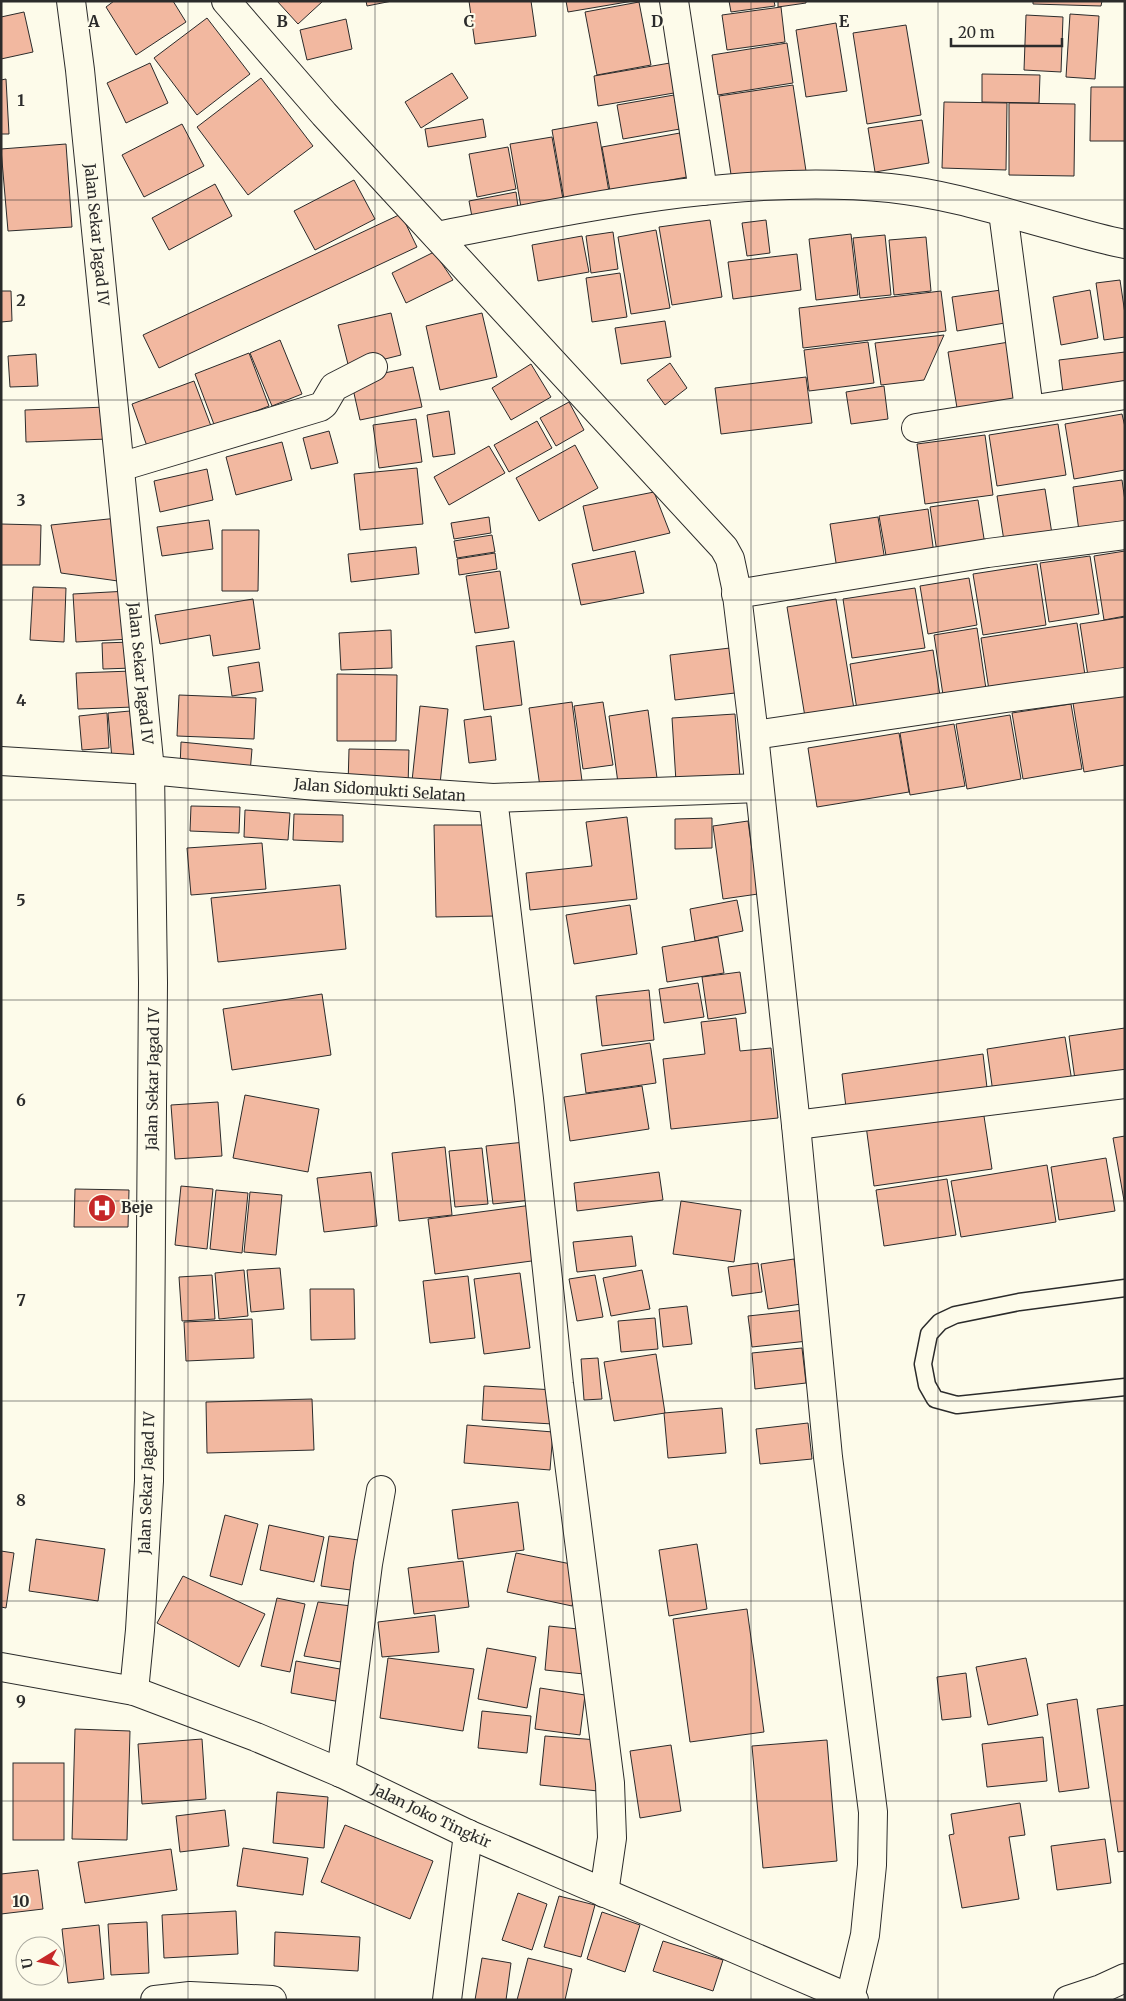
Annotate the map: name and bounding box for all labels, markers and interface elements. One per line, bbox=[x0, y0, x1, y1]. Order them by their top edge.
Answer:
text: A bbox=[87, 11, 100, 31]
text: B bbox=[276, 11, 288, 31]
text: C bbox=[464, 11, 474, 31]
text: D bbox=[651, 11, 663, 31]
text: E bbox=[839, 11, 850, 31]
scale bar bbox=[951, 15, 1062, 47]
text: 20 m bbox=[958, 23, 995, 42]
text: 1 bbox=[17, 90, 25, 110]
street label: Jalan Sekar Jagad IV bbox=[80, 161, 114, 308]
text: 2 bbox=[16, 290, 26, 310]
text: 3 bbox=[16, 490, 26, 510]
street label: Jalan Sekar Jagad IV bbox=[124, 600, 158, 746]
text: 4 bbox=[16, 690, 26, 710]
street label: Jalan Sidomukti Selatan bbox=[292, 774, 466, 805]
text: 5 bbox=[16, 890, 26, 910]
street label: Jalan Sekar Jagad IV bbox=[142, 1006, 163, 1152]
text: 6 bbox=[16, 1090, 26, 1110]
hospital icon: Beje bbox=[87, 1193, 117, 1223]
place label: Beje bbox=[121, 1198, 153, 1217]
text: 7 bbox=[16, 1290, 26, 1310]
street label: Jalan Sekar Jagad IV bbox=[134, 1410, 159, 1556]
text: 8 bbox=[16, 1490, 26, 1510]
text: 9 bbox=[16, 1691, 26, 1711]
street label: Jalan Joko Tingkir bbox=[368, 1779, 494, 1852]
text: 10 bbox=[12, 1891, 30, 1911]
north arrow bbox=[15, 1936, 65, 1986]
text: U bbox=[17, 1956, 37, 1970]

